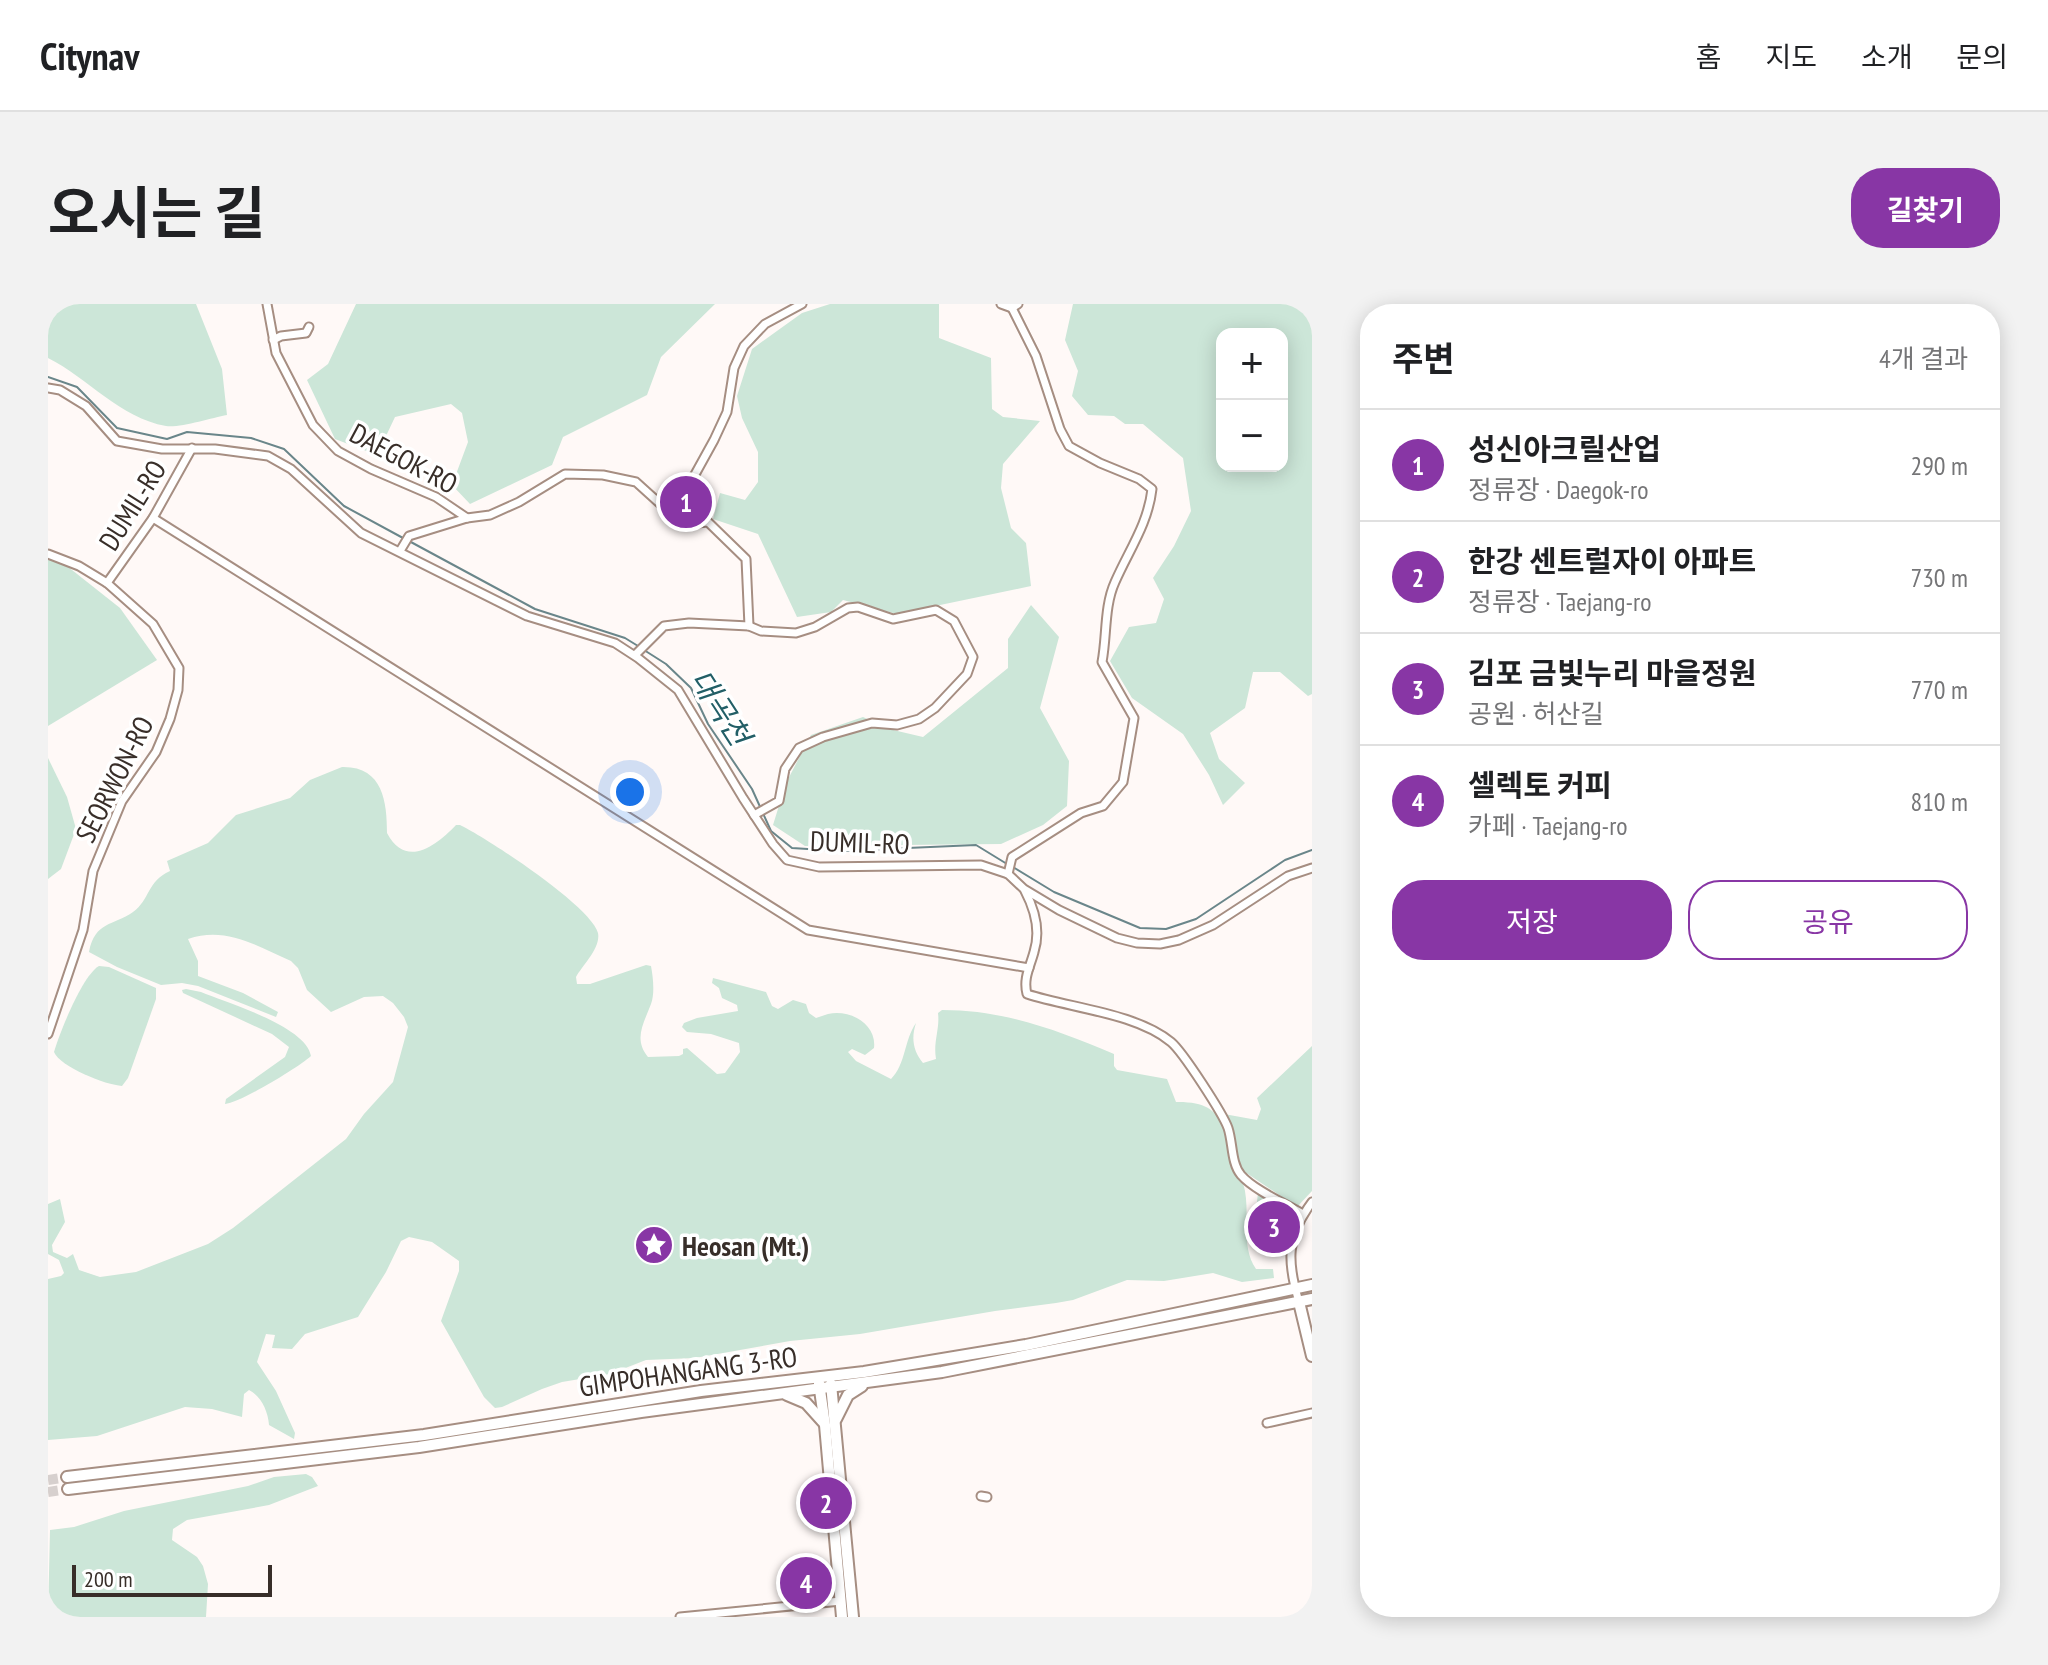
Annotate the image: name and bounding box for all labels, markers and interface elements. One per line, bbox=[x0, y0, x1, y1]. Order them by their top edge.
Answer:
text: Citynav bbox=[40, 31, 139, 80]
text: 홈 bbox=[1696, 38, 1721, 75]
text: 지도 bbox=[1765, 38, 1817, 75]
text: 소개 bbox=[1861, 38, 1912, 75]
text: 문의 bbox=[1956, 38, 2008, 75]
button: 길찾기 bbox=[1851, 168, 2000, 248]
text: 오시는 길 bbox=[48, 176, 266, 248]
map controls bbox=[1216, 328, 1288, 472]
button: + bbox=[1216, 328, 1288, 400]
text: 주변 bbox=[1392, 336, 1455, 380]
text: 4개 결과 bbox=[1879, 342, 1968, 375]
button: − bbox=[1216, 400, 1288, 472]
street label: DAEGOK-RO bbox=[344, 414, 464, 502]
text: 성신아크릴산업 bbox=[1468, 429, 1661, 468]
text: 1 bbox=[1412, 449, 1424, 482]
text: 290 m bbox=[1910, 449, 1968, 482]
street label: DUMIL-RO bbox=[90, 453, 174, 557]
pin: 1 bbox=[660, 472, 712, 532]
text: 정류장 · Daegok-ro bbox=[1468, 473, 1648, 506]
text: 한강 센트럴자이 아파트 bbox=[1468, 541, 1756, 580]
text: 2 bbox=[1412, 561, 1424, 594]
text: 730 m bbox=[1910, 561, 1968, 594]
text: 정류장 · Taejang-ro bbox=[1468, 585, 1651, 618]
text: 김포 금빛누리 마을정원 bbox=[1468, 653, 1756, 692]
water label: 대곡천 bbox=[682, 662, 762, 755]
text: 3 bbox=[1412, 673, 1424, 706]
text: 770 m bbox=[1910, 673, 1968, 706]
text: 공원 · 허산길 bbox=[1468, 697, 1604, 730]
street label: SEORWON-RO bbox=[66, 710, 162, 848]
text: 셀렉토 커피 bbox=[1468, 765, 1612, 804]
your location bbox=[610, 772, 650, 812]
text: 4 bbox=[1412, 785, 1424, 818]
text: 810 m bbox=[1910, 785, 1968, 818]
text: 카페 · Taejang-ro bbox=[1468, 809, 1628, 842]
street label: DUMIL-RO bbox=[810, 822, 910, 862]
button: 저장 bbox=[1392, 880, 1672, 960]
button: 공유 bbox=[1688, 880, 1968, 960]
pin: 3 bbox=[1248, 1197, 1300, 1257]
place icon: Heosan (Mt.) bbox=[633, 1224, 675, 1266]
place label: Heosan (Mt.) bbox=[682, 1227, 809, 1264]
street label: GIMPOHANGANG 3-RO bbox=[577, 1337, 799, 1405]
pin: 2 bbox=[800, 1473, 852, 1533]
pin: 4 bbox=[780, 1553, 832, 1613]
scale bar bbox=[72, 1561, 272, 1597]
text: 200 m bbox=[84, 1565, 133, 1593]

